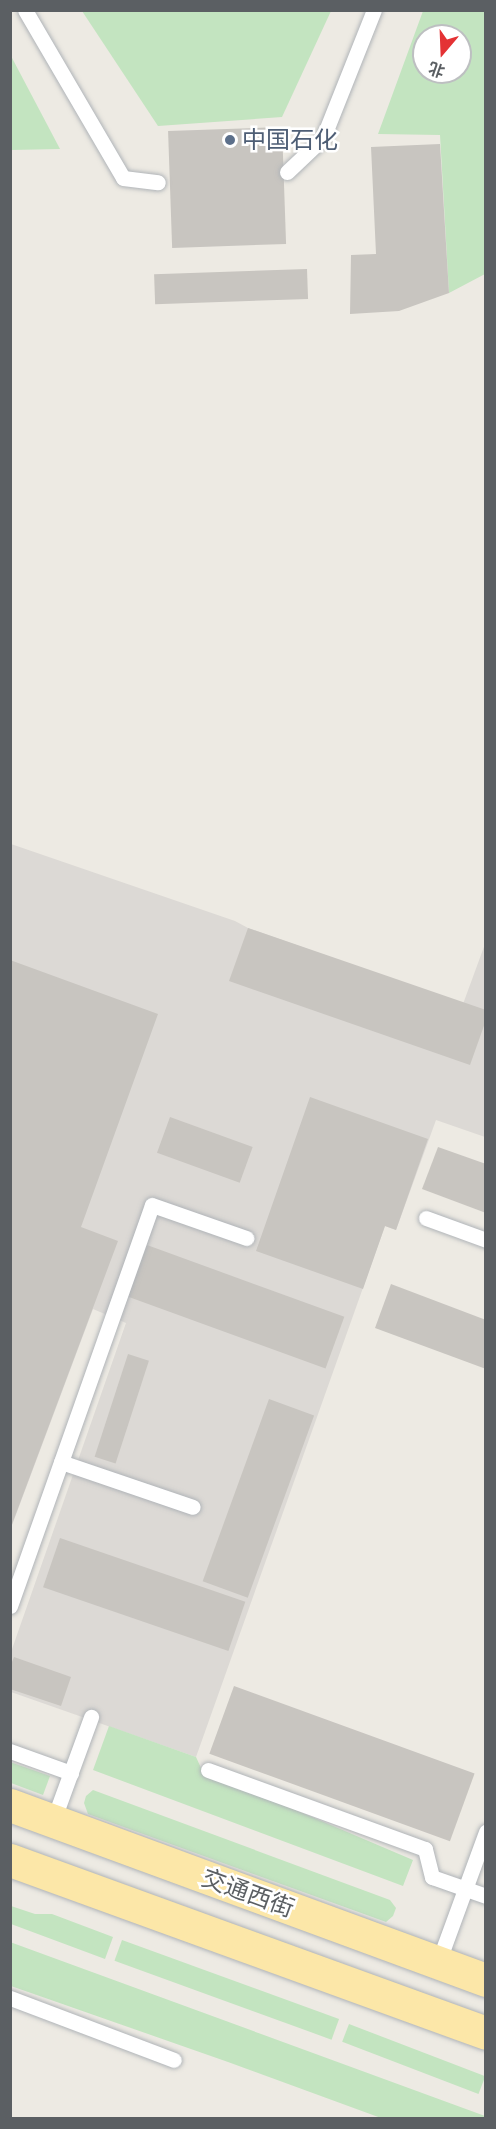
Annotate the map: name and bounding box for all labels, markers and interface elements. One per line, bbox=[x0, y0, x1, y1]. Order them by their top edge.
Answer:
north arrow bbox=[412, 24, 472, 84]
text: 北 bbox=[425, 56, 448, 83]
place label: 中国石化 bbox=[242, 126, 338, 154]
marker: 中国石化 bbox=[223, 133, 237, 147]
street label: 交通西街 bbox=[198, 1863, 298, 1923]

